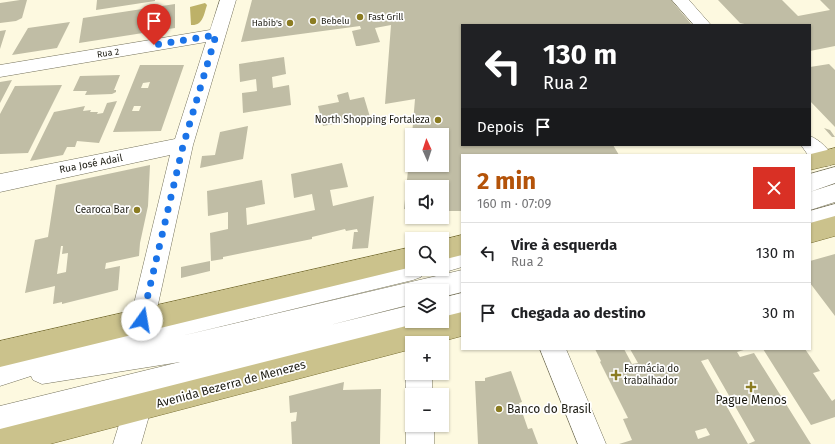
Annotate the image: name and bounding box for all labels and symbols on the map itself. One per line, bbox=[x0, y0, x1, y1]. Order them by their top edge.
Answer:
pin bbox=[137, 4, 171, 45]
marker: Fast Grill bbox=[355, 12, 365, 22]
place label: Fast Grill bbox=[368, 12, 404, 22]
marker: Bebelu bbox=[308, 16, 318, 26]
place label: Bebelu bbox=[321, 16, 350, 26]
place label: Habib's bbox=[252, 18, 282, 28]
marker: Habib's bbox=[285, 18, 295, 28]
street label: Rua 2 bbox=[96, 46, 120, 60]
place label: North Shopping Fortaleza bbox=[315, 114, 430, 126]
marker: North Shopping Fortaleza bbox=[433, 115, 443, 125]
north arrow bbox=[405, 128, 449, 172]
street label: Rua José Adail bbox=[58, 152, 124, 176]
place label: Cearoca Bar bbox=[75, 204, 129, 216]
marker: Cearoca Bar bbox=[132, 205, 142, 215]
position arrow bbox=[121, 299, 163, 341]
street label: Avenida Bezerra de Menezes bbox=[155, 357, 308, 411]
place label: Farmácia do trabalhador bbox=[624, 363, 679, 387]
marker: Farmácia do trabalhador bbox=[611, 370, 621, 380]
marker: Pague Menos bbox=[746, 382, 756, 392]
place label: Pague Menos bbox=[715, 393, 787, 407]
place label: Banco do Brasil bbox=[507, 402, 592, 416]
marker: Banco do Brasil bbox=[494, 404, 504, 414]

